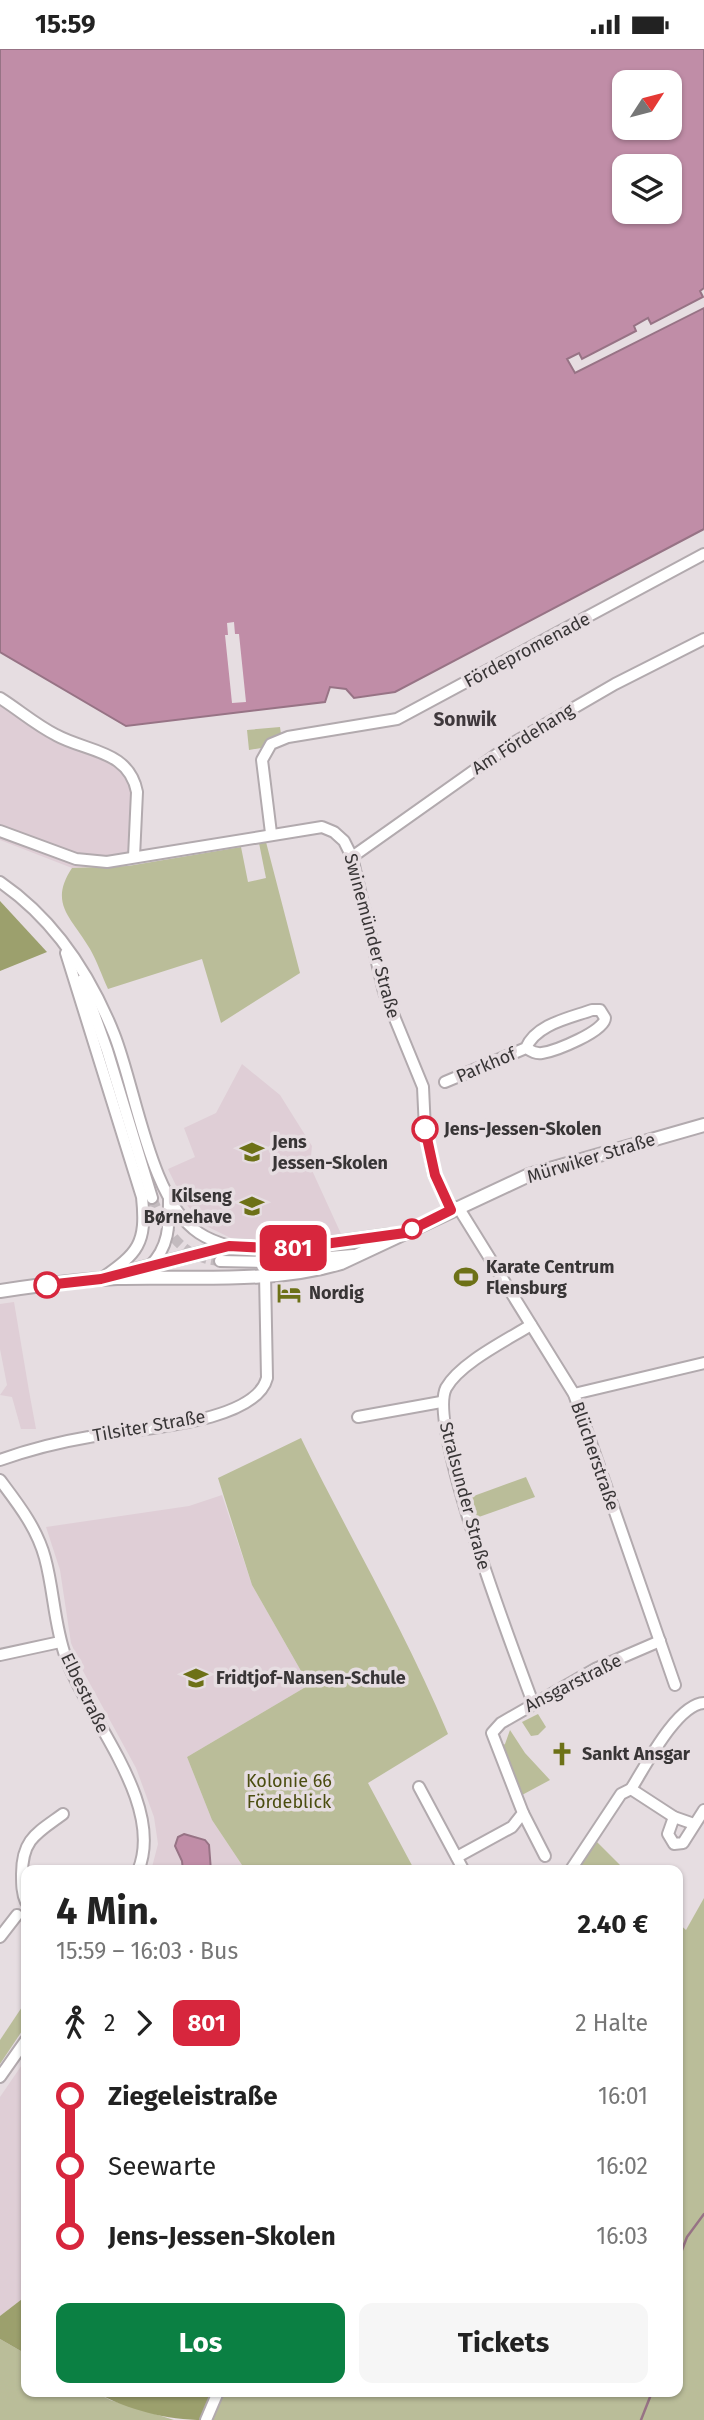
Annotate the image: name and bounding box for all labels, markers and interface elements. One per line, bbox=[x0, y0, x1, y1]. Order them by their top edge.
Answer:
text: 15:59 bbox=[35, 9, 96, 40]
north arrow bbox=[612, 70, 682, 140]
map controls bbox=[612, 70, 682, 224]
button: layers bbox=[612, 154, 682, 224]
street label: Fördepromenade bbox=[460, 608, 594, 692]
street label: Am Fördehang bbox=[468, 698, 579, 779]
district label: Sonwik bbox=[433, 708, 497, 731]
street label: Swinemünder Straße bbox=[339, 851, 405, 1021]
street label: Parkhof bbox=[453, 1042, 521, 1087]
marker: Jens-Jessen-Skolen bbox=[412, 1116, 438, 1142]
place label: Jens-Jessen-Skolen bbox=[443, 1118, 602, 1140]
street label: Mürwiker Straße bbox=[524, 1128, 658, 1188]
place label: Jens Jessen-Skolen bbox=[271, 1131, 388, 1174]
school or university icon: Jens Jessen-Skolen bbox=[238, 1138, 266, 1166]
place label: Kilseng Børnehave bbox=[144, 1185, 232, 1228]
school or university icon: Kilseng Børnehave bbox=[238, 1192, 266, 1220]
unlabelled marker bbox=[402, 1219, 422, 1239]
line badge: 801 bbox=[253, 1225, 333, 1271]
text: 801 bbox=[274, 1234, 312, 1262]
place label: Karate Centrum Flensburg bbox=[486, 1256, 614, 1299]
sports icon: Karate Centrum Flensburg bbox=[452, 1263, 480, 1291]
unlabelled marker bbox=[34, 1272, 60, 1298]
hotel icon: Nordig bbox=[275, 1279, 303, 1307]
place label: Nordig bbox=[309, 1282, 364, 1304]
street label: Blücherstraße bbox=[566, 1399, 624, 1513]
street label: Tilsiter Straße bbox=[91, 1405, 207, 1447]
street label: Stralsunder Straße bbox=[435, 1420, 495, 1572]
street label: Elbestraße bbox=[56, 1649, 114, 1737]
street label: Ansgarstraße bbox=[521, 1649, 625, 1717]
school or university icon: Fridtjof-Nansen-Schule bbox=[182, 1664, 210, 1692]
place label: Fridtjof-Nansen-Schule bbox=[216, 1667, 406, 1689]
church icon: Sankt Ansgar bbox=[548, 1740, 576, 1768]
place label: Sankt Ansgar bbox=[582, 1743, 691, 1765]
park label: Kolonie 66 Fördeblick bbox=[246, 1770, 332, 1813]
text: 4 Min. bbox=[56, 1888, 158, 1934]
text: 2.40 € bbox=[577, 1909, 648, 1940]
text: 15:59 – 16:03 · Bus bbox=[56, 1937, 238, 1965]
icon: walk bbox=[56, 2004, 94, 2042]
icon: forward bbox=[125, 2004, 163, 2042]
text: 2 bbox=[104, 2009, 115, 2037]
text: 801 bbox=[187, 2009, 226, 2037]
text: 2 Halte bbox=[575, 2009, 648, 2037]
text: Ziegeleistraße bbox=[108, 2081, 278, 2112]
text: 16:01 bbox=[598, 2082, 648, 2110]
text: Seewarte bbox=[108, 2151, 216, 2182]
text: 16:02 bbox=[596, 2152, 648, 2180]
text: Jens-Jessen-Skolen bbox=[108, 2221, 336, 2252]
text: 16:03 bbox=[596, 2222, 648, 2250]
button: Los bbox=[56, 2303, 345, 2383]
button: Tickets bbox=[359, 2303, 648, 2383]

